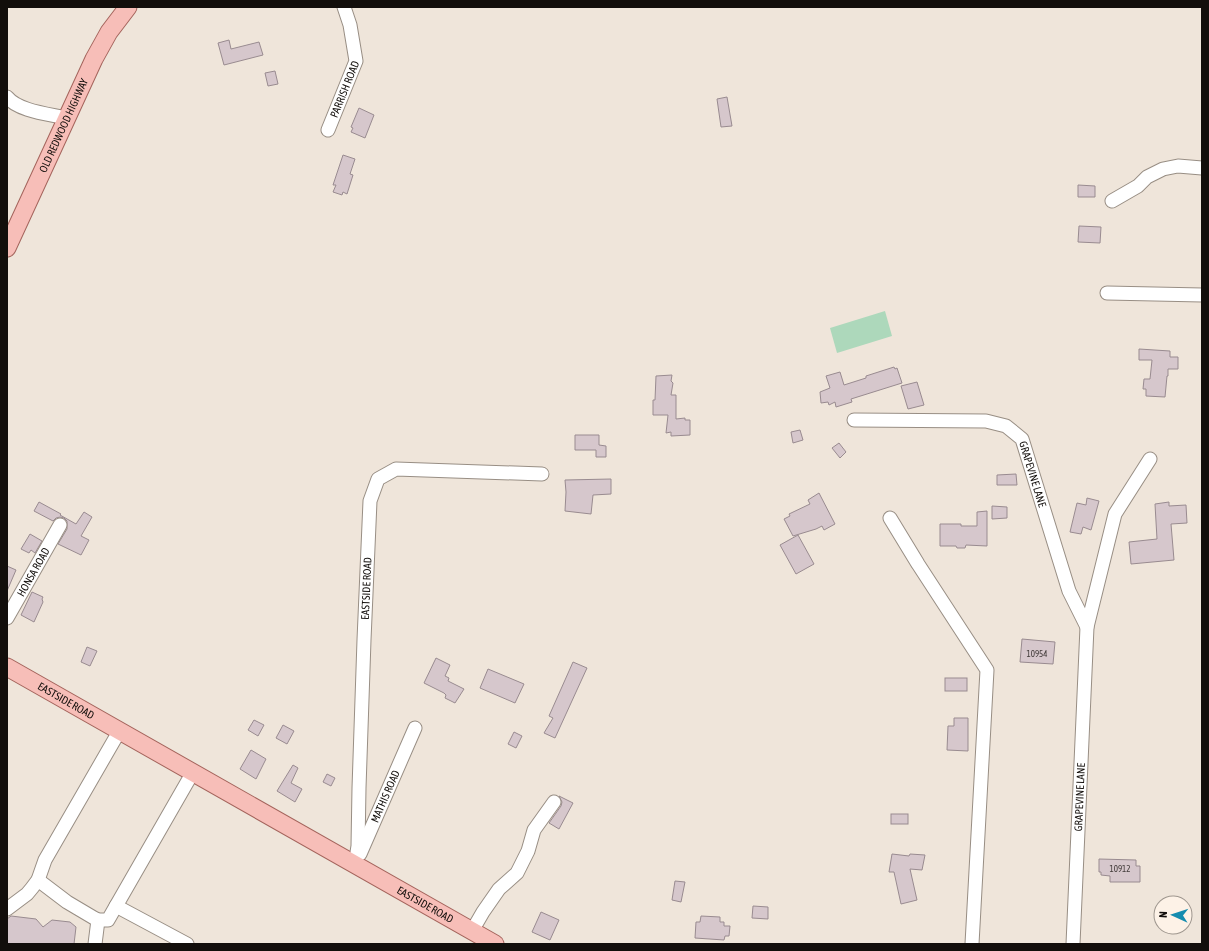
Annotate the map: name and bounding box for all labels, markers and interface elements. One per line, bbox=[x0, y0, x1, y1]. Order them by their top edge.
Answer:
street label: PARRISH ROAD bbox=[328, 59, 361, 119]
street label: OLD REDWOOD HIGHWAY bbox=[37, 76, 90, 174]
street label: GRAPEVINE LANE bbox=[1017, 440, 1049, 509]
street label: HONSA ROAD bbox=[15, 545, 52, 598]
street label: EASTSIDE ROAD bbox=[359, 557, 374, 620]
house number: 10954 bbox=[1026, 649, 1048, 659]
street label: EASTSIDE ROAD bbox=[36, 680, 96, 721]
street label: GRAPEVINE LANE bbox=[1072, 762, 1087, 832]
street label: MATHIS ROAD bbox=[369, 768, 402, 824]
house number: 10912 bbox=[1109, 864, 1131, 874]
street label: EASTSIDE ROAD bbox=[395, 884, 456, 925]
north arrow bbox=[1153, 895, 1193, 935]
text: N bbox=[1157, 911, 1169, 918]

